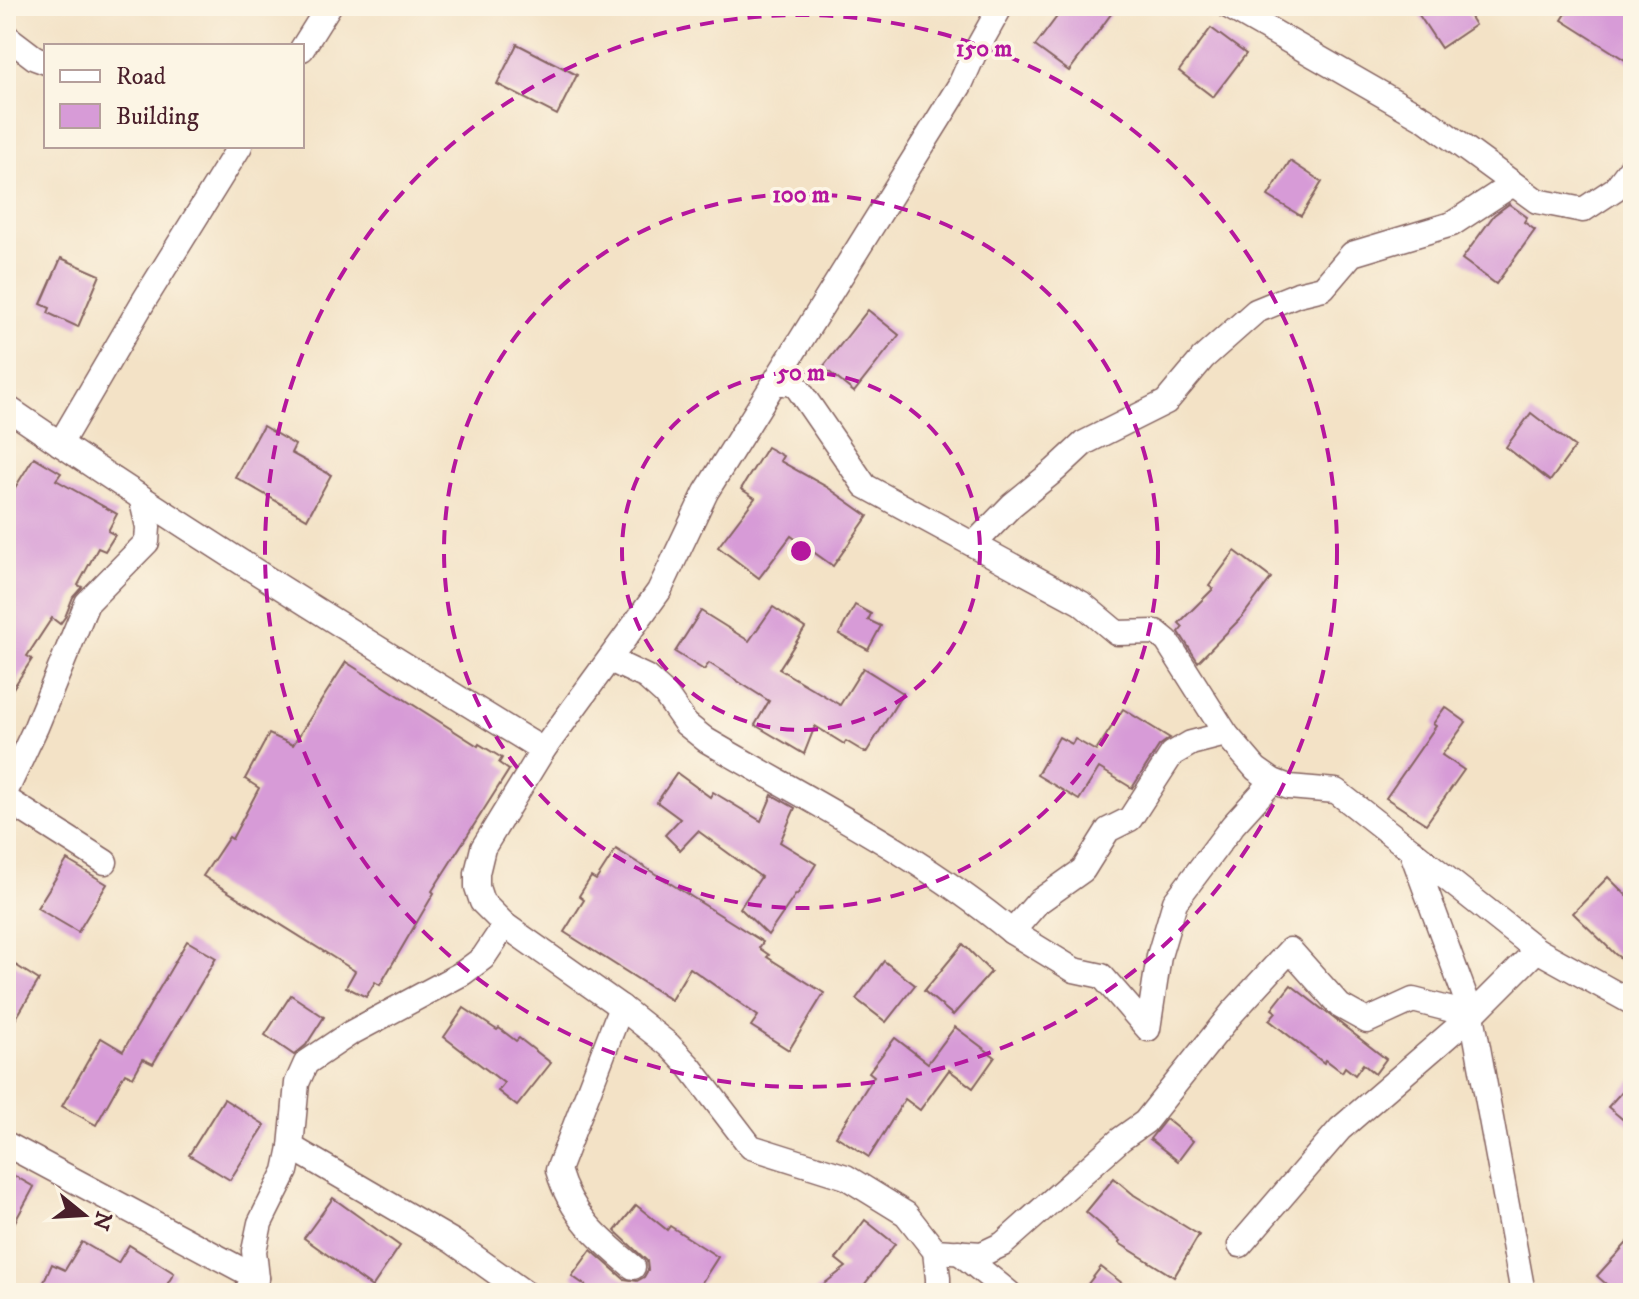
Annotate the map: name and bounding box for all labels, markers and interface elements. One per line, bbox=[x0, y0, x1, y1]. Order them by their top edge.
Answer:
text: 150 m bbox=[956, 34, 1012, 64]
legend bbox=[44, 44, 304, 148]
text: Road bbox=[116, 62, 166, 92]
text: Building bbox=[116, 102, 199, 132]
text: 100 m bbox=[772, 180, 830, 210]
text: 50 m bbox=[776, 358, 825, 388]
centre of rings bbox=[787, 537, 815, 565]
north arrow bbox=[44, 1175, 124, 1255]
text: N bbox=[86, 1208, 117, 1233]

